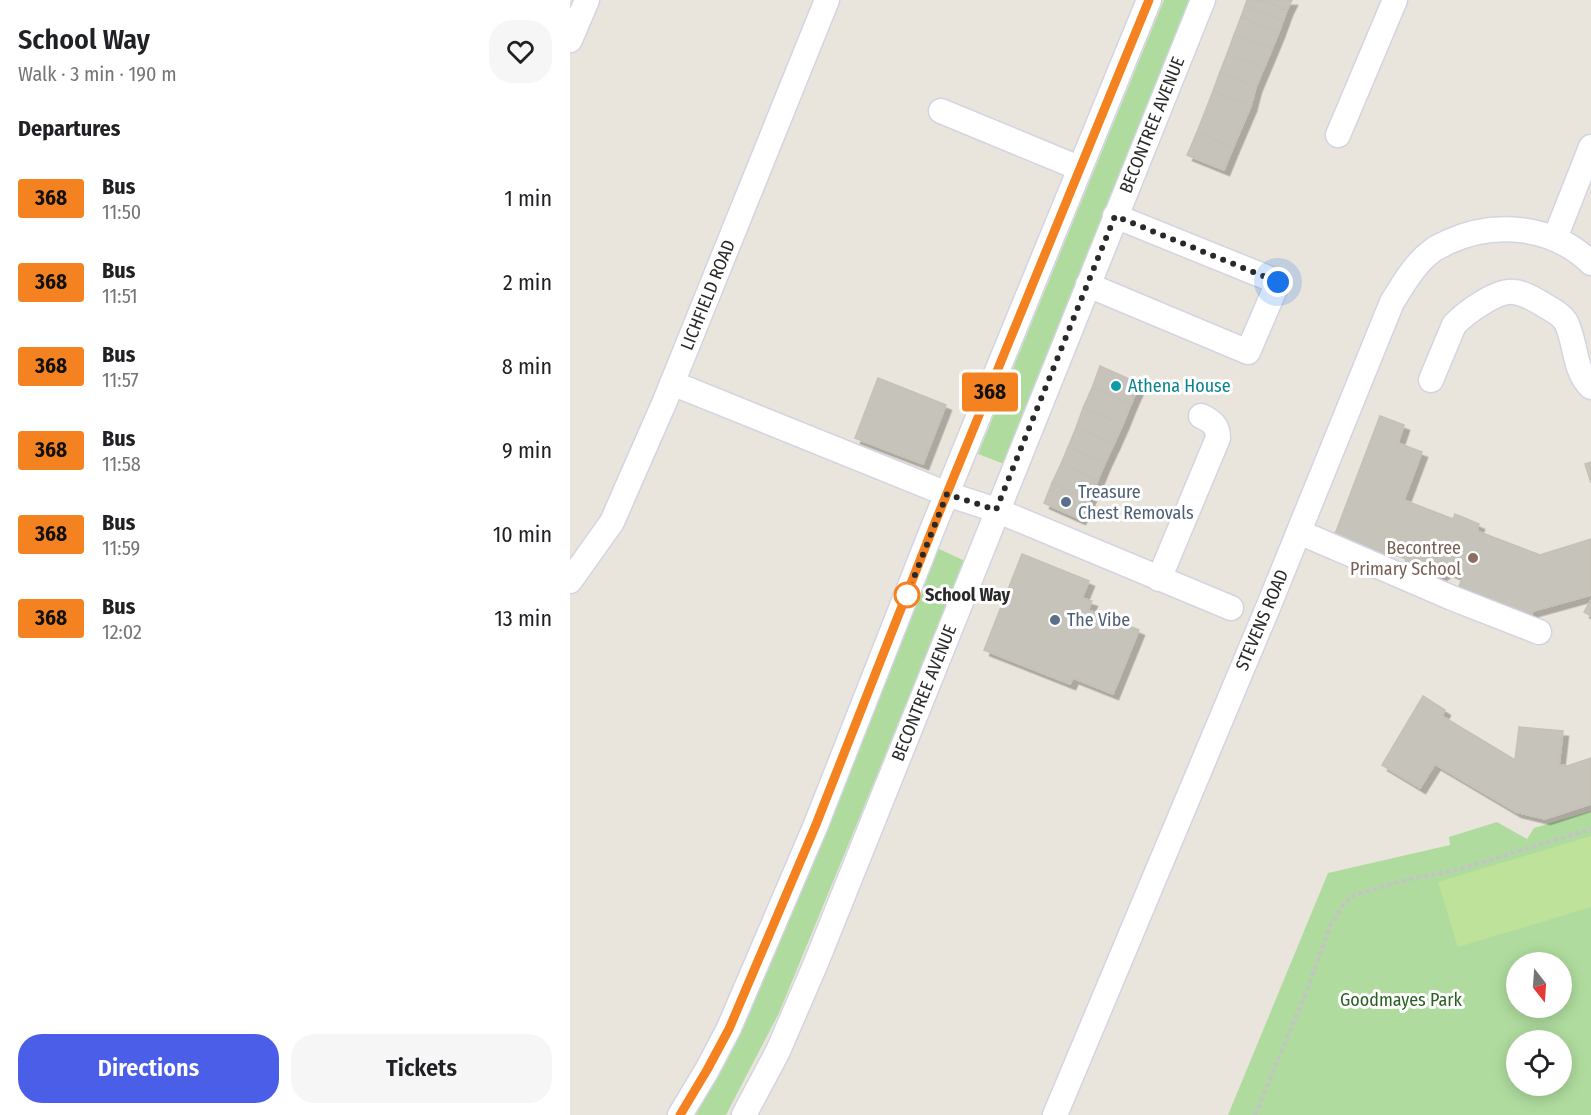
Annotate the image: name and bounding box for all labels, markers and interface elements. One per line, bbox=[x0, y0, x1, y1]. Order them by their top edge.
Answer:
button: heart bbox=[489, 20, 552, 83]
text: School Way bbox=[18, 23, 150, 56]
street label: BECONTREE AVENUE bbox=[1115, 54, 1189, 196]
text: Walk · 3 min · 190 m bbox=[18, 62, 177, 86]
text: Departures bbox=[18, 115, 120, 142]
text: Bus bbox=[102, 173, 135, 200]
text: 368 bbox=[35, 185, 67, 211]
text: 1 min bbox=[504, 185, 552, 212]
text: 11:50 bbox=[102, 200, 141, 224]
street label: LICHFIELD ROAD bbox=[676, 237, 740, 353]
text: Bus bbox=[102, 257, 135, 284]
your location bbox=[1263, 267, 1293, 297]
text: 368 bbox=[35, 269, 67, 295]
text: 2 min bbox=[503, 269, 552, 296]
text: 11:51 bbox=[102, 284, 138, 308]
text: Bus bbox=[102, 341, 135, 368]
text: 368 bbox=[35, 353, 67, 379]
text: 8 min bbox=[502, 353, 552, 380]
text: 11:57 bbox=[102, 368, 139, 392]
line badge: 368 bbox=[956, 372, 1024, 412]
place label: Athena House bbox=[1128, 375, 1231, 397]
text: 368 bbox=[974, 379, 1006, 405]
marker: Athena House bbox=[1109, 379, 1123, 393]
text: Bus bbox=[102, 425, 135, 452]
text: 368 bbox=[35, 437, 67, 463]
text: 9 min bbox=[502, 437, 552, 464]
text: 11:58 bbox=[102, 452, 141, 476]
place label: Treasure Chest Removals bbox=[1078, 481, 1194, 524]
marker: Treasure Chest Removals bbox=[1059, 495, 1073, 509]
text: Bus bbox=[102, 509, 135, 536]
text: 368 bbox=[35, 521, 67, 547]
text: 10 min bbox=[493, 521, 552, 548]
text: 11:59 bbox=[102, 536, 140, 560]
place label: Becontree Primary School bbox=[1350, 537, 1461, 580]
marker: Becontree Primary School bbox=[1466, 551, 1480, 565]
street label: STEVENS ROAD bbox=[1231, 566, 1293, 674]
marker: School Way bbox=[894, 582, 920, 608]
place label: School Way bbox=[925, 584, 1011, 606]
text: Bus bbox=[102, 593, 135, 620]
text: 368 bbox=[35, 605, 67, 631]
text: 13 min bbox=[494, 605, 552, 632]
place label: The Vibe bbox=[1067, 609, 1130, 631]
marker: The Vibe bbox=[1048, 613, 1062, 627]
text: 12:02 bbox=[102, 620, 142, 644]
street label: BECONTREE AVENUE bbox=[887, 622, 961, 764]
north arrow bbox=[1506, 952, 1572, 1018]
map controls bbox=[1506, 952, 1572, 1096]
park label: Goodmayes Park bbox=[1340, 989, 1463, 1011]
button: locate bbox=[1506, 1030, 1572, 1096]
button: Directions bbox=[18, 1034, 279, 1103]
button: Tickets bbox=[291, 1034, 552, 1103]

